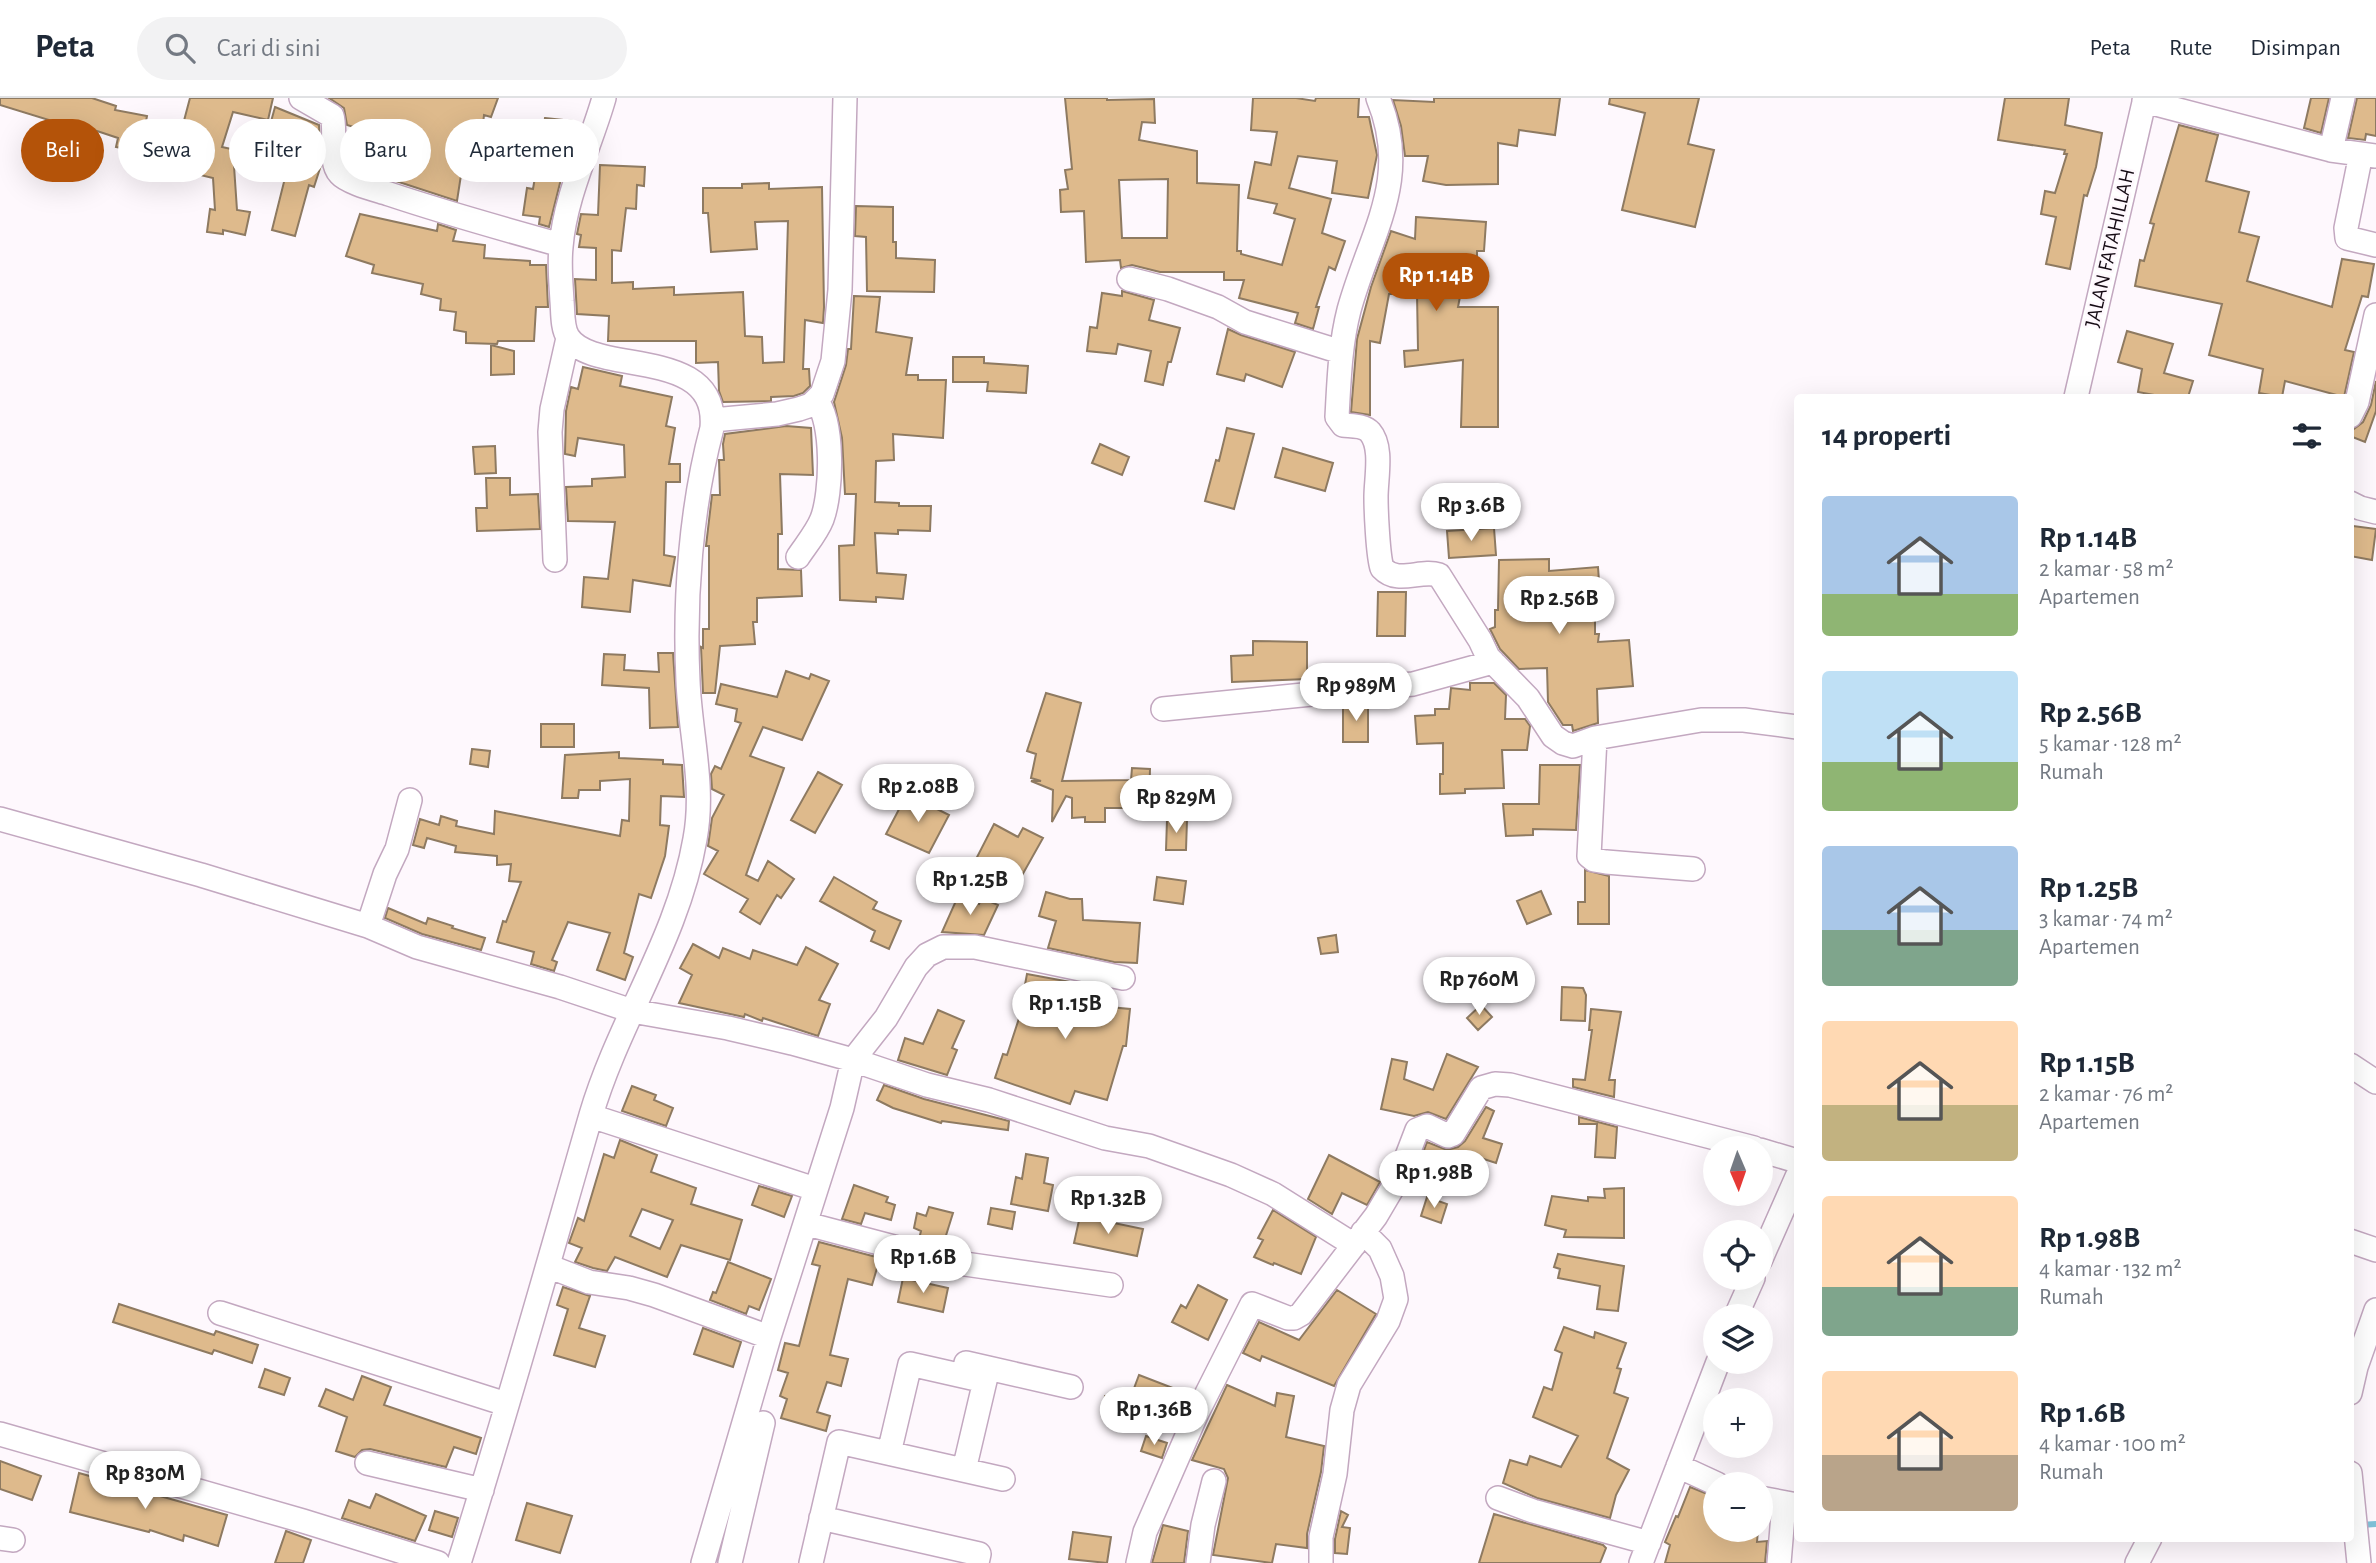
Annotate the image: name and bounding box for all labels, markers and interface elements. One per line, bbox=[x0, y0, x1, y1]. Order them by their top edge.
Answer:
search box bbox=[137, 17, 627, 80]
icon: search bbox=[161, 29, 199, 67]
text: Peta bbox=[35, 31, 95, 64]
text: Cari di sini bbox=[217, 35, 321, 61]
text: Peta bbox=[2090, 36, 2131, 60]
text: Rute bbox=[2169, 36, 2212, 60]
text: Disimpan bbox=[2250, 36, 2341, 60]
chip: Beli bbox=[21, 119, 104, 182]
chip: Sewa bbox=[118, 119, 215, 182]
chip: Filter bbox=[229, 119, 326, 182]
chip: Baru bbox=[340, 119, 431, 182]
chip: Apartemen bbox=[445, 119, 599, 182]
street label: JALAN FATAHILLAH bbox=[2082, 167, 2138, 329]
pin: Rp 1.14B bbox=[1364, 254, 1508, 313]
text: Rp 1.14B bbox=[1398, 264, 1474, 287]
icon: filters bbox=[2288, 417, 2326, 455]
text: 14 properti bbox=[1822, 421, 1951, 451]
pin: Rp 3.6B bbox=[1406, 484, 1536, 543]
text: Rp 3.6B bbox=[1437, 494, 1505, 517]
text: Rp 1.14B bbox=[2039, 523, 2137, 553]
icon: home bbox=[1878, 524, 1962, 608]
text: 2 kamar · 58 m² bbox=[2039, 558, 2174, 581]
pin: Rp 2.56B bbox=[1487, 576, 1631, 636]
text: Apartemen bbox=[2039, 586, 2140, 609]
text: Rp 2.56B bbox=[1520, 587, 1598, 610]
pin: Rp 989M bbox=[1291, 664, 1421, 723]
text: Rp 989M bbox=[1316, 674, 1396, 697]
text: Rp 2.56B bbox=[2039, 698, 2142, 728]
icon: home bbox=[1878, 699, 1962, 783]
text: 5 kamar · 128 m² bbox=[2039, 733, 2181, 756]
text: Rumah bbox=[2039, 761, 2104, 784]
pin: Rp 2.08B bbox=[846, 764, 990, 824]
text: Rp 2.08B bbox=[877, 775, 959, 798]
pin: Rp 829M bbox=[1111, 776, 1241, 835]
text: Rp 829M bbox=[1136, 786, 1216, 809]
pin: Rp 1.25B bbox=[898, 858, 1042, 917]
text: Rp 1.25B bbox=[932, 868, 1008, 891]
text: Rp 1.25B bbox=[2039, 873, 2138, 903]
icon: home bbox=[1878, 874, 1962, 958]
text: 3 kamar · 74 m² bbox=[2039, 908, 2173, 931]
text: Apartemen bbox=[2039, 936, 2140, 959]
pin: Rp 760M bbox=[1414, 958, 1544, 1017]
text: Rp 760M bbox=[1439, 968, 1519, 991]
pin: Rp 1.15B bbox=[993, 982, 1137, 1041]
text: Rp 1.15B bbox=[1028, 992, 1102, 1015]
text: Rp 1.15B bbox=[2039, 1048, 2135, 1078]
icon: home bbox=[1878, 1049, 1962, 1133]
text: 2 kamar · 76 m² bbox=[2039, 1083, 2173, 1106]
text: Apartemen bbox=[2039, 1111, 2140, 1134]
north arrow bbox=[1703, 1136, 1773, 1206]
map controls bbox=[1703, 1136, 1773, 1542]
pin: Rp 1.98B bbox=[1362, 1150, 1506, 1210]
text: Rp 1.98B bbox=[1395, 1161, 1473, 1184]
pin: Rp 1.32B bbox=[1036, 1176, 1180, 1236]
text: Rp 1.32B bbox=[1070, 1187, 1146, 1210]
button: locate bbox=[1703, 1220, 1773, 1290]
text: Rp 1.98B bbox=[2039, 1223, 2141, 1253]
icon: home bbox=[1878, 1224, 1962, 1308]
pin: Rp 1.6B bbox=[858, 1236, 988, 1295]
text: Rp 1.6B bbox=[890, 1246, 956, 1269]
text: 4 kamar · 132 m² bbox=[2039, 1258, 2181, 1281]
text: Rumah bbox=[2039, 1286, 2104, 1309]
button: layers bbox=[1703, 1304, 1773, 1374]
pin: Rp 1.36B bbox=[1082, 1388, 1226, 1447]
button: + bbox=[1703, 1388, 1773, 1458]
text: Rp 1.36B bbox=[1116, 1398, 1192, 1421]
text: Rp 1.6B bbox=[2039, 1398, 2126, 1428]
icon: home bbox=[1878, 1399, 1962, 1483]
text: 4 kamar · 100 m² bbox=[2039, 1433, 2186, 1456]
pin: Rp 830M bbox=[80, 1452, 210, 1511]
text: Rumah bbox=[2039, 1461, 2104, 1484]
text: Rp 830M bbox=[105, 1462, 185, 1485]
button: − bbox=[1703, 1472, 1773, 1542]

